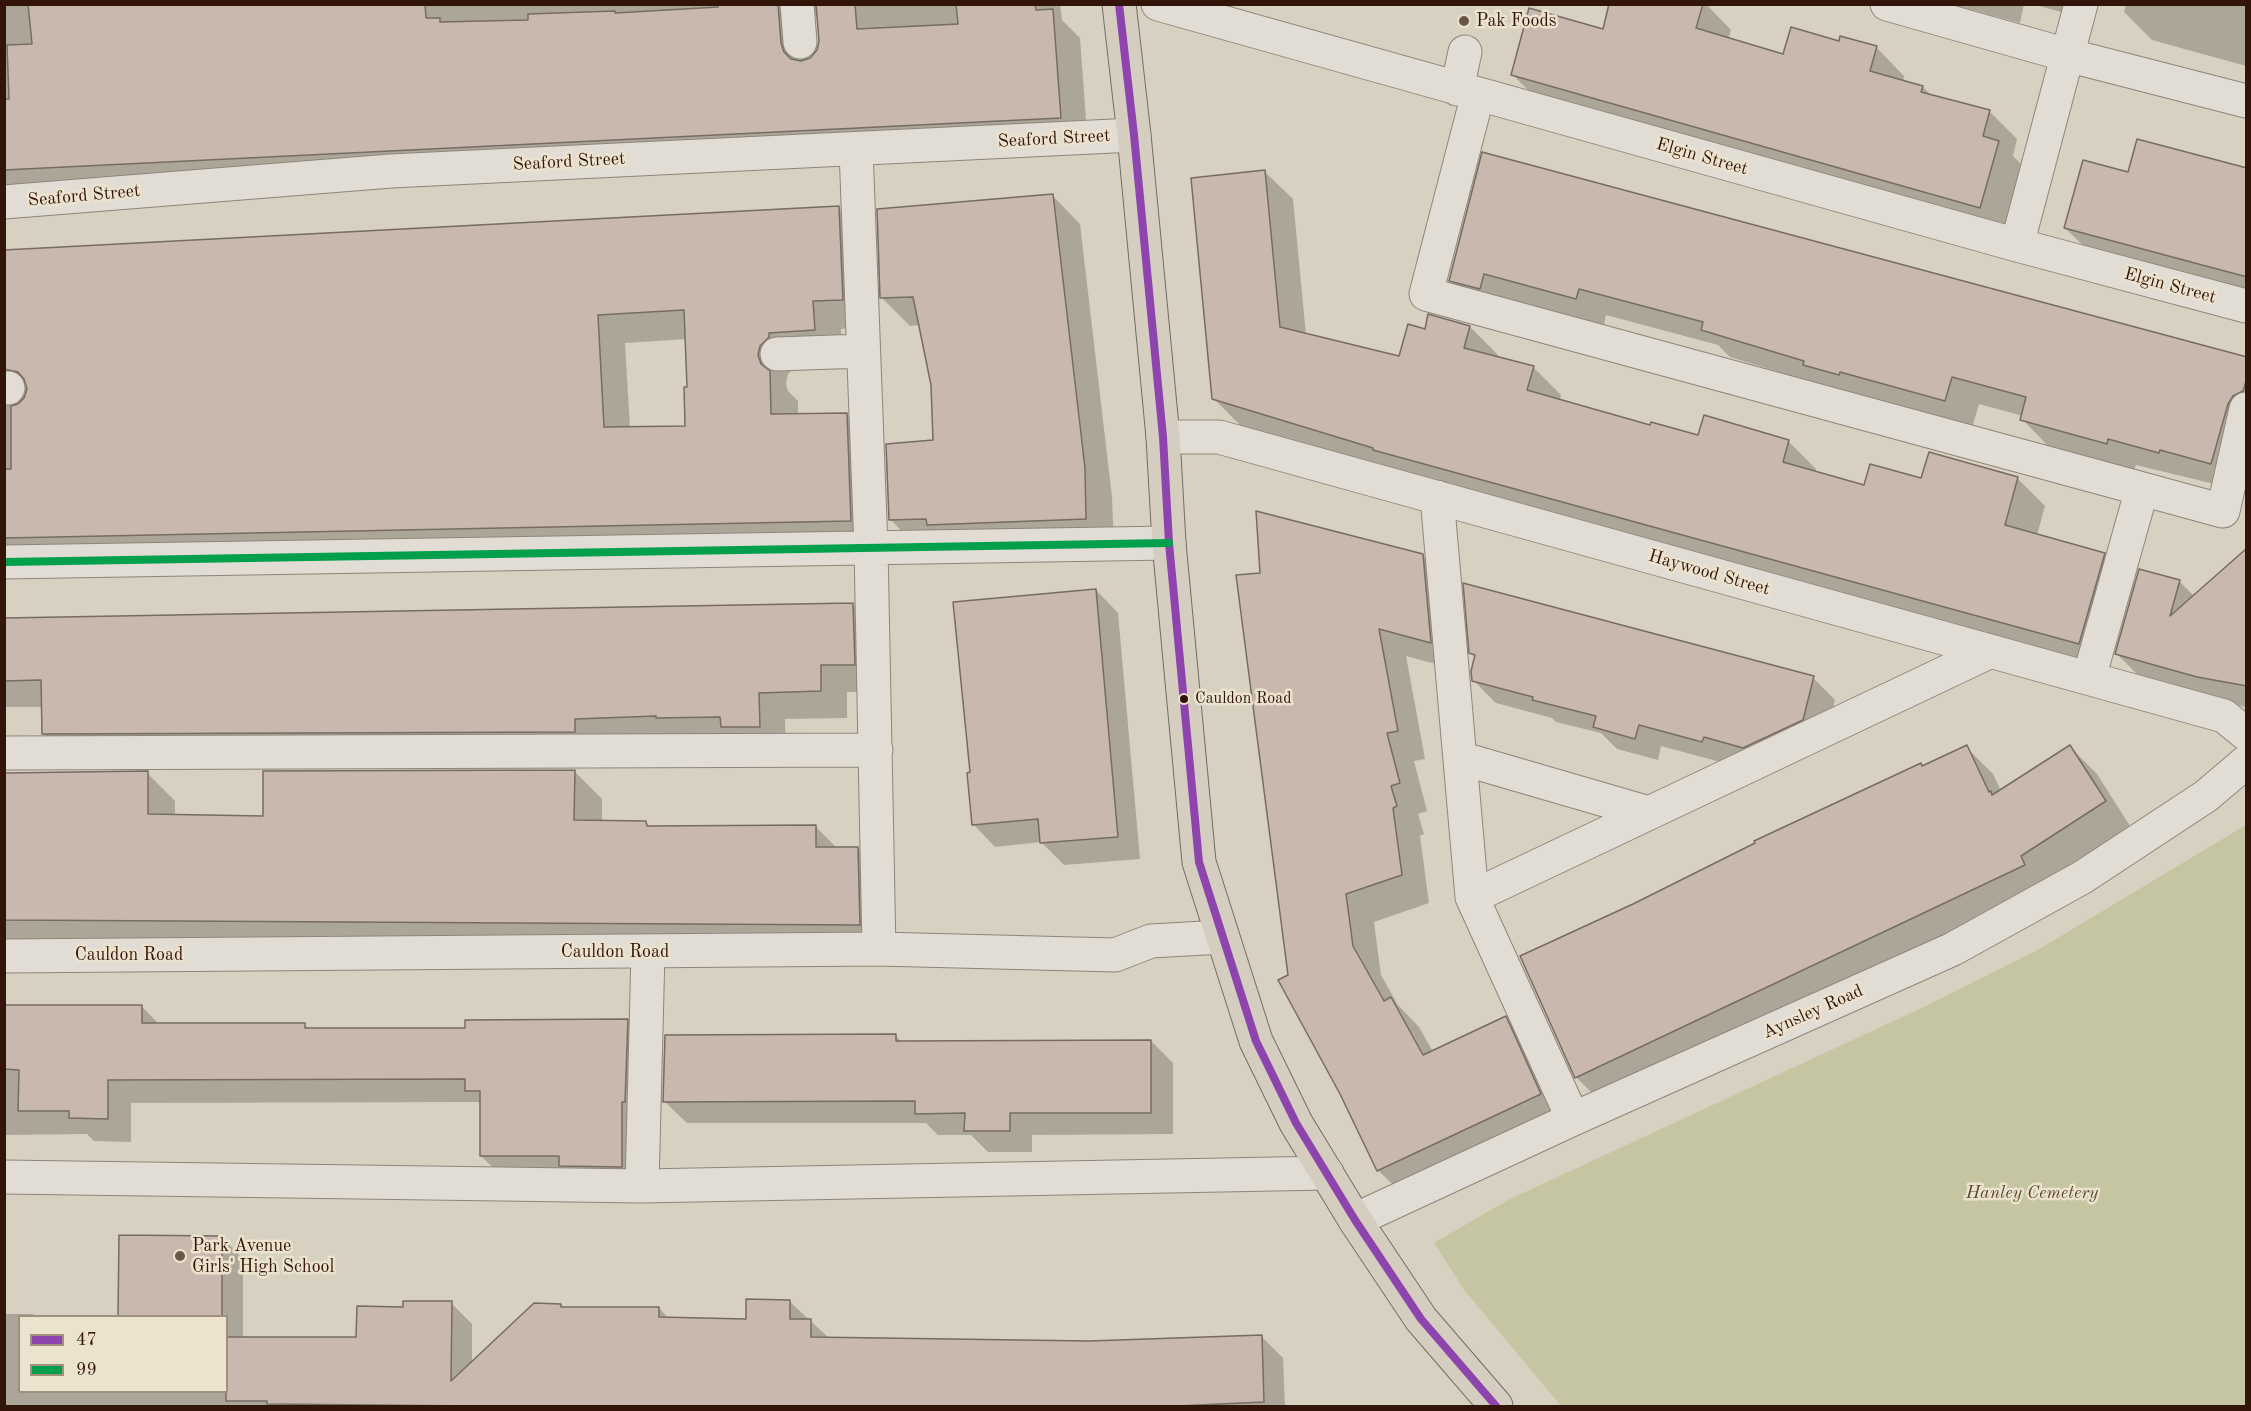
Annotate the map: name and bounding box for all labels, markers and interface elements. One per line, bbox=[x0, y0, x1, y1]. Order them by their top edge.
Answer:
place label: Pak Foods bbox=[1476, 10, 1557, 32]
marker: Pak Foods bbox=[1457, 14, 1471, 28]
street label: Seaford Street bbox=[997, 125, 1111, 153]
street label: Elgin Street bbox=[1654, 134, 1750, 180]
street label: Seaford Street bbox=[512, 148, 626, 176]
street label: Seaford Street bbox=[27, 180, 141, 212]
street label: Elgin Street bbox=[2122, 263, 2218, 309]
street label: Haywood Street bbox=[1646, 545, 1772, 601]
place label: Cauldon Road bbox=[1195, 689, 1292, 709]
marker: Cauldon Road bbox=[1178, 693, 1190, 705]
street label: Cauldon Road bbox=[561, 941, 669, 963]
street label: Cauldon Road bbox=[75, 944, 183, 966]
street label: Aynsley Road bbox=[1759, 980, 1867, 1044]
park label: Hanley Cemetery bbox=[1966, 1182, 2098, 1204]
place label: Park Avenue Girls' High School bbox=[192, 1235, 334, 1278]
marker: Park Avenue Girls' High School bbox=[173, 1249, 187, 1263]
legend bbox=[18, 1315, 228, 1393]
text: 47 bbox=[76, 1331, 97, 1349]
text: 99 bbox=[76, 1361, 97, 1379]

